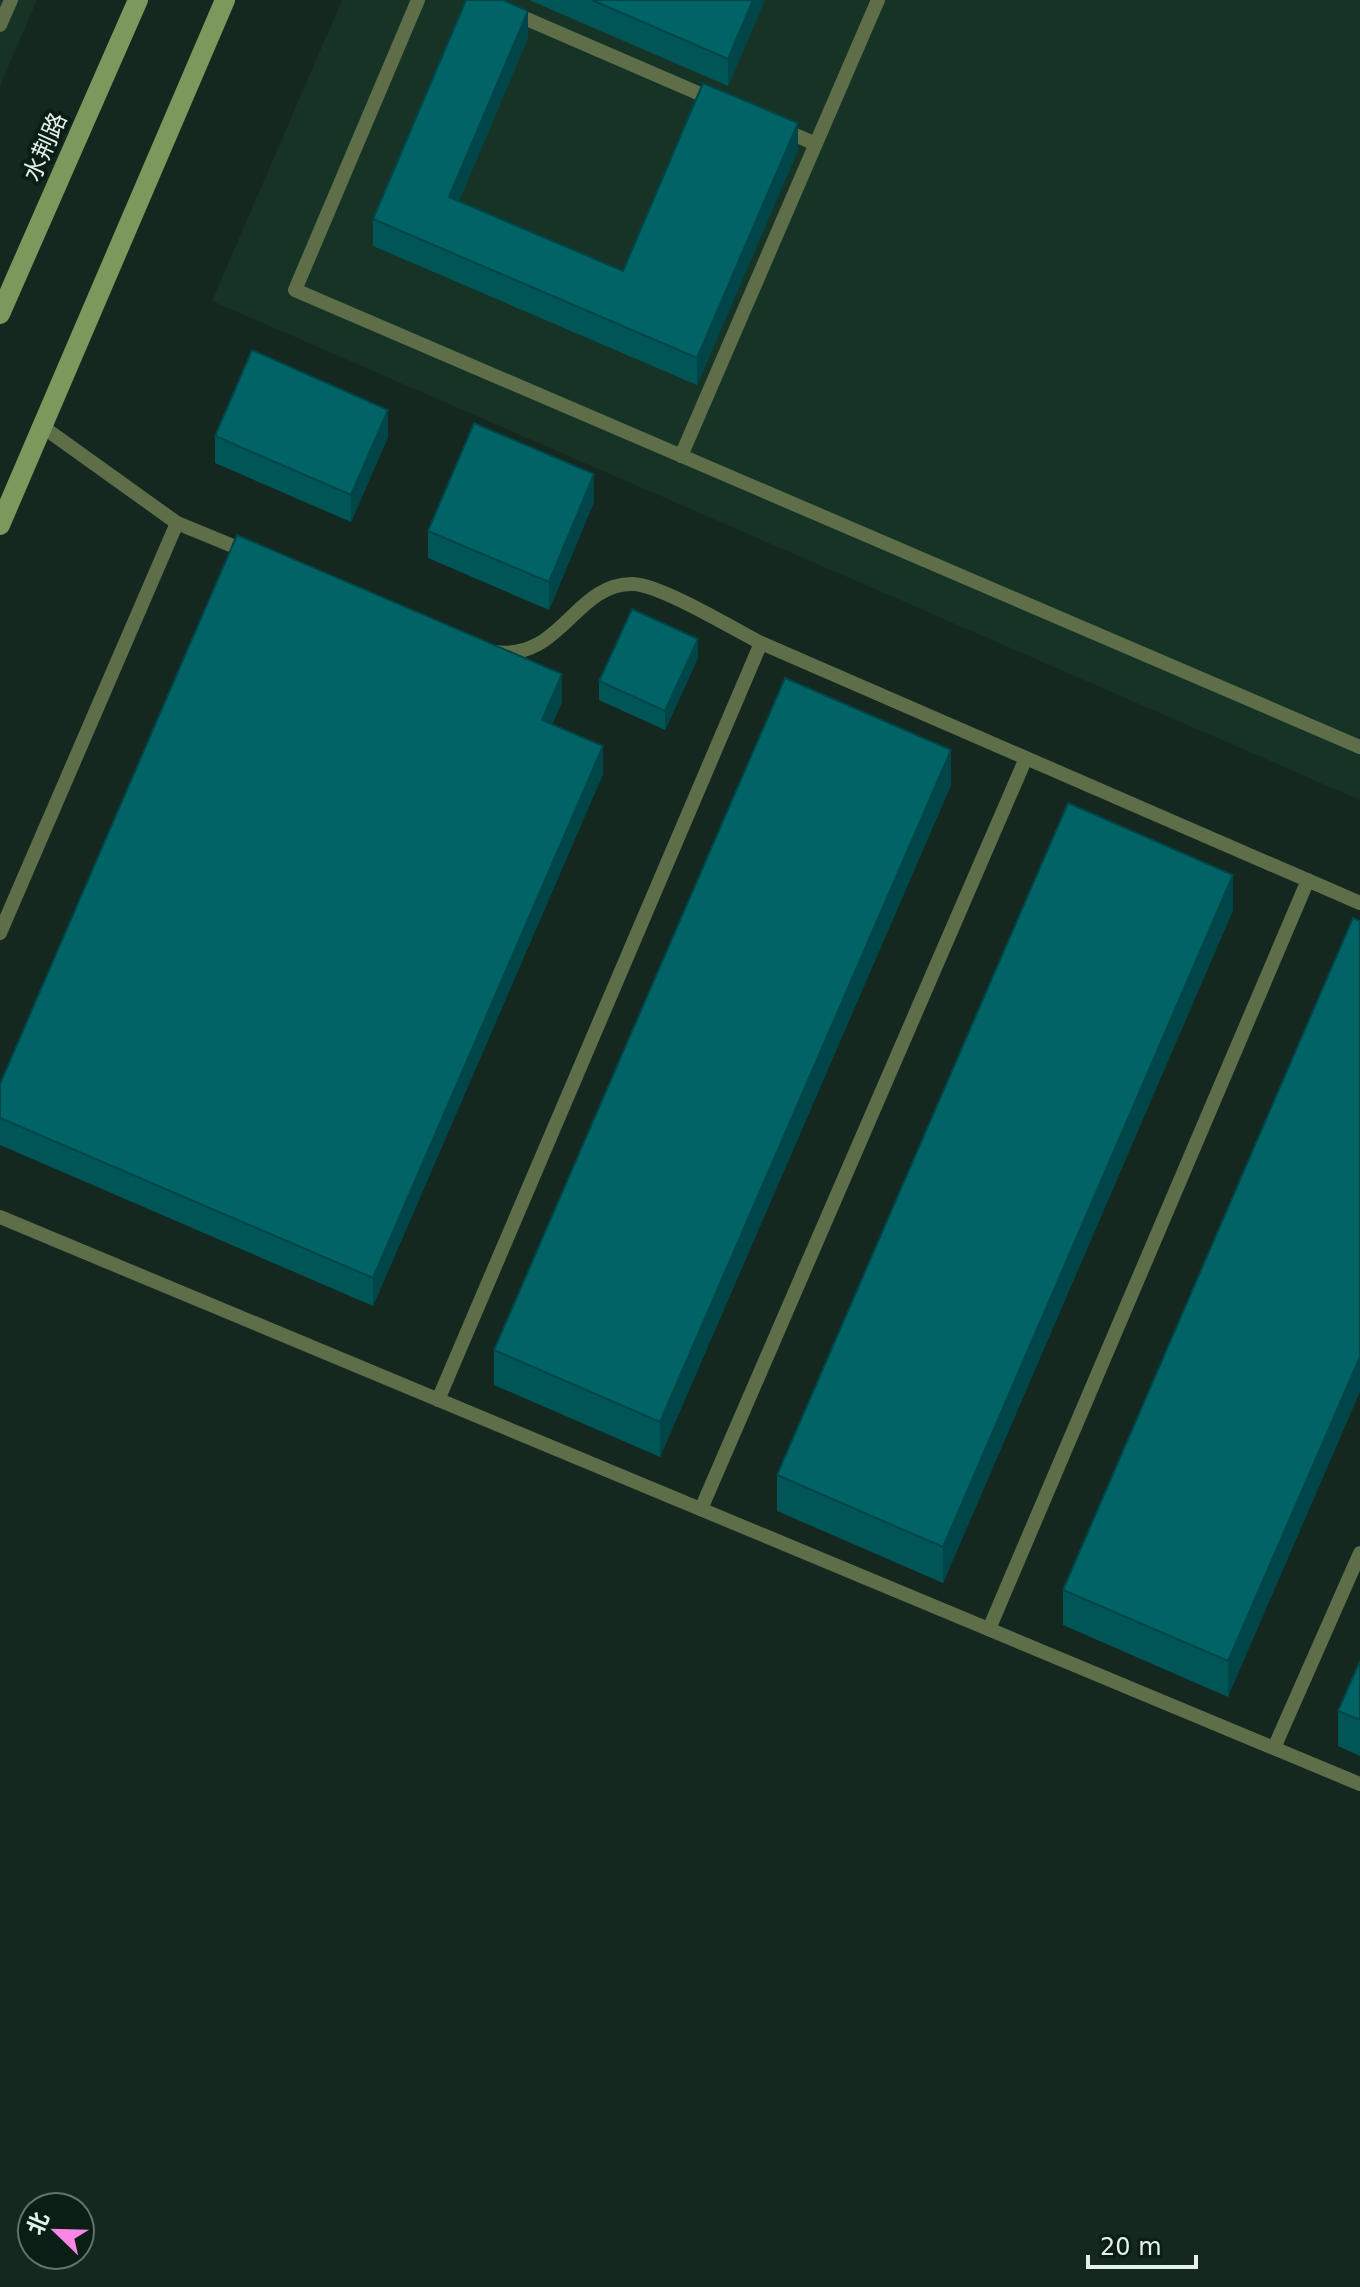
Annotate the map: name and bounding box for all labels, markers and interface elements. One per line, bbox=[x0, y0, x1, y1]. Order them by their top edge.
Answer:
street label: 水荆路 bbox=[18, 108, 72, 186]
north arrow bbox=[16, 2191, 96, 2271]
text: 北 bbox=[22, 2208, 54, 2238]
scale bar bbox=[1088, 2219, 1196, 2269]
text: 20 m bbox=[1100, 2233, 1162, 2261]

